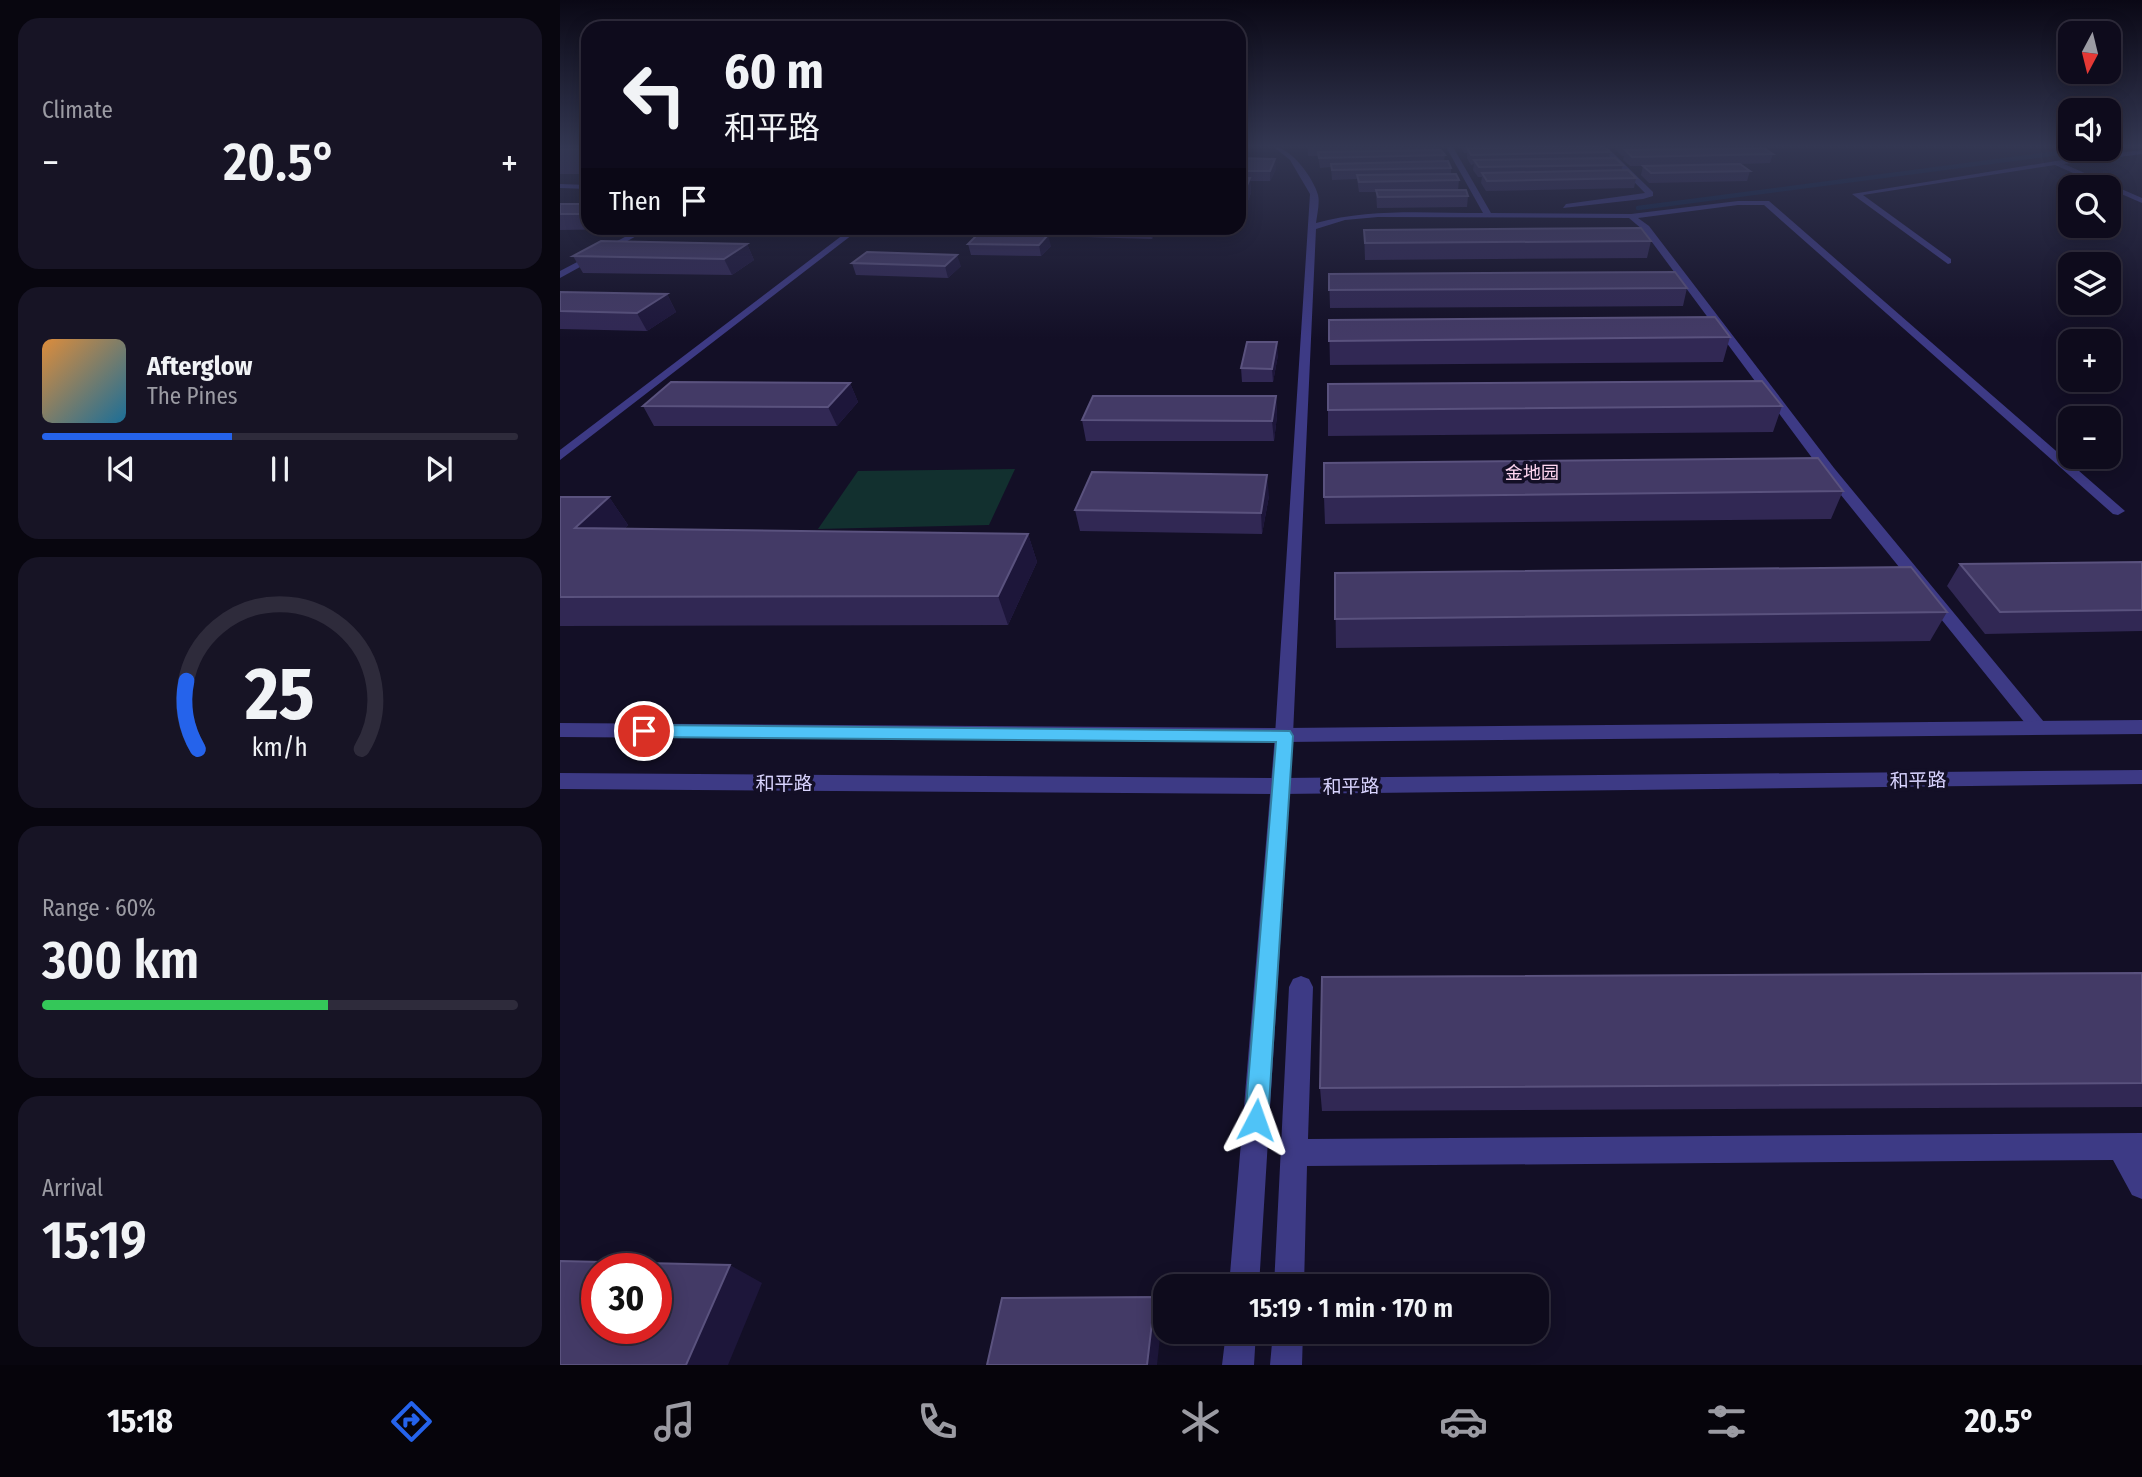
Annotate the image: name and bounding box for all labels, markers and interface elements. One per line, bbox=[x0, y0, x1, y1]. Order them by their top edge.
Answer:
north arrow bbox=[2058, 21, 2121, 84]
map controls bbox=[2058, 21, 2121, 469]
text: 60 m bbox=[724, 42, 824, 101]
icon: left bbox=[609, 49, 700, 140]
text: Climate bbox=[42, 96, 113, 124]
button: sound bbox=[2058, 98, 2121, 161]
text: 和平路 bbox=[724, 109, 820, 147]
text: 20.5° bbox=[223, 131, 337, 194]
text: − bbox=[42, 140, 59, 186]
text: + bbox=[501, 140, 518, 186]
button: search bbox=[2058, 175, 2121, 238]
icon: arrive bbox=[675, 182, 713, 220]
text: Then bbox=[609, 186, 661, 217]
button: layers bbox=[2058, 252, 2121, 315]
button: + bbox=[2058, 329, 2121, 392]
text: Afterglow bbox=[147, 351, 252, 382]
text: The Pines bbox=[147, 382, 238, 410]
button: − bbox=[2058, 406, 2121, 469]
icon: previous bbox=[102, 450, 140, 488]
icon: pause bbox=[261, 450, 299, 488]
icon: next bbox=[420, 450, 458, 488]
district label: 金地园 bbox=[1505, 462, 1559, 484]
text: 25 bbox=[244, 651, 315, 738]
pin bbox=[614, 701, 674, 761]
icon: arrive bbox=[625, 712, 663, 750]
text: km/h bbox=[252, 732, 308, 762]
street label: 和平路 bbox=[1889, 769, 1947, 792]
street label: 和平路 bbox=[755, 772, 813, 795]
street label: 和平路 bbox=[1322, 775, 1380, 798]
text: Range · 60% bbox=[42, 894, 156, 922]
text: 300 km bbox=[42, 929, 199, 992]
position arrow bbox=[1219, 1083, 1293, 1157]
text: Arrival bbox=[42, 1174, 103, 1202]
text: 15:19 bbox=[42, 1209, 147, 1272]
speed limit sign: 30 bbox=[581, 1253, 672, 1344]
text: 15:19 · 1 min · 170 m bbox=[1249, 1293, 1453, 1324]
icon: directions bbox=[387, 1397, 436, 1446]
icon: music bbox=[650, 1397, 699, 1446]
icon: phone bbox=[913, 1397, 962, 1446]
icon: climate bbox=[1176, 1397, 1225, 1446]
icon: car bbox=[1439, 1397, 1488, 1446]
icon: filters bbox=[1702, 1397, 1751, 1446]
text: 15:18 bbox=[107, 1402, 173, 1440]
text: 20.5° bbox=[1965, 1402, 2035, 1440]

